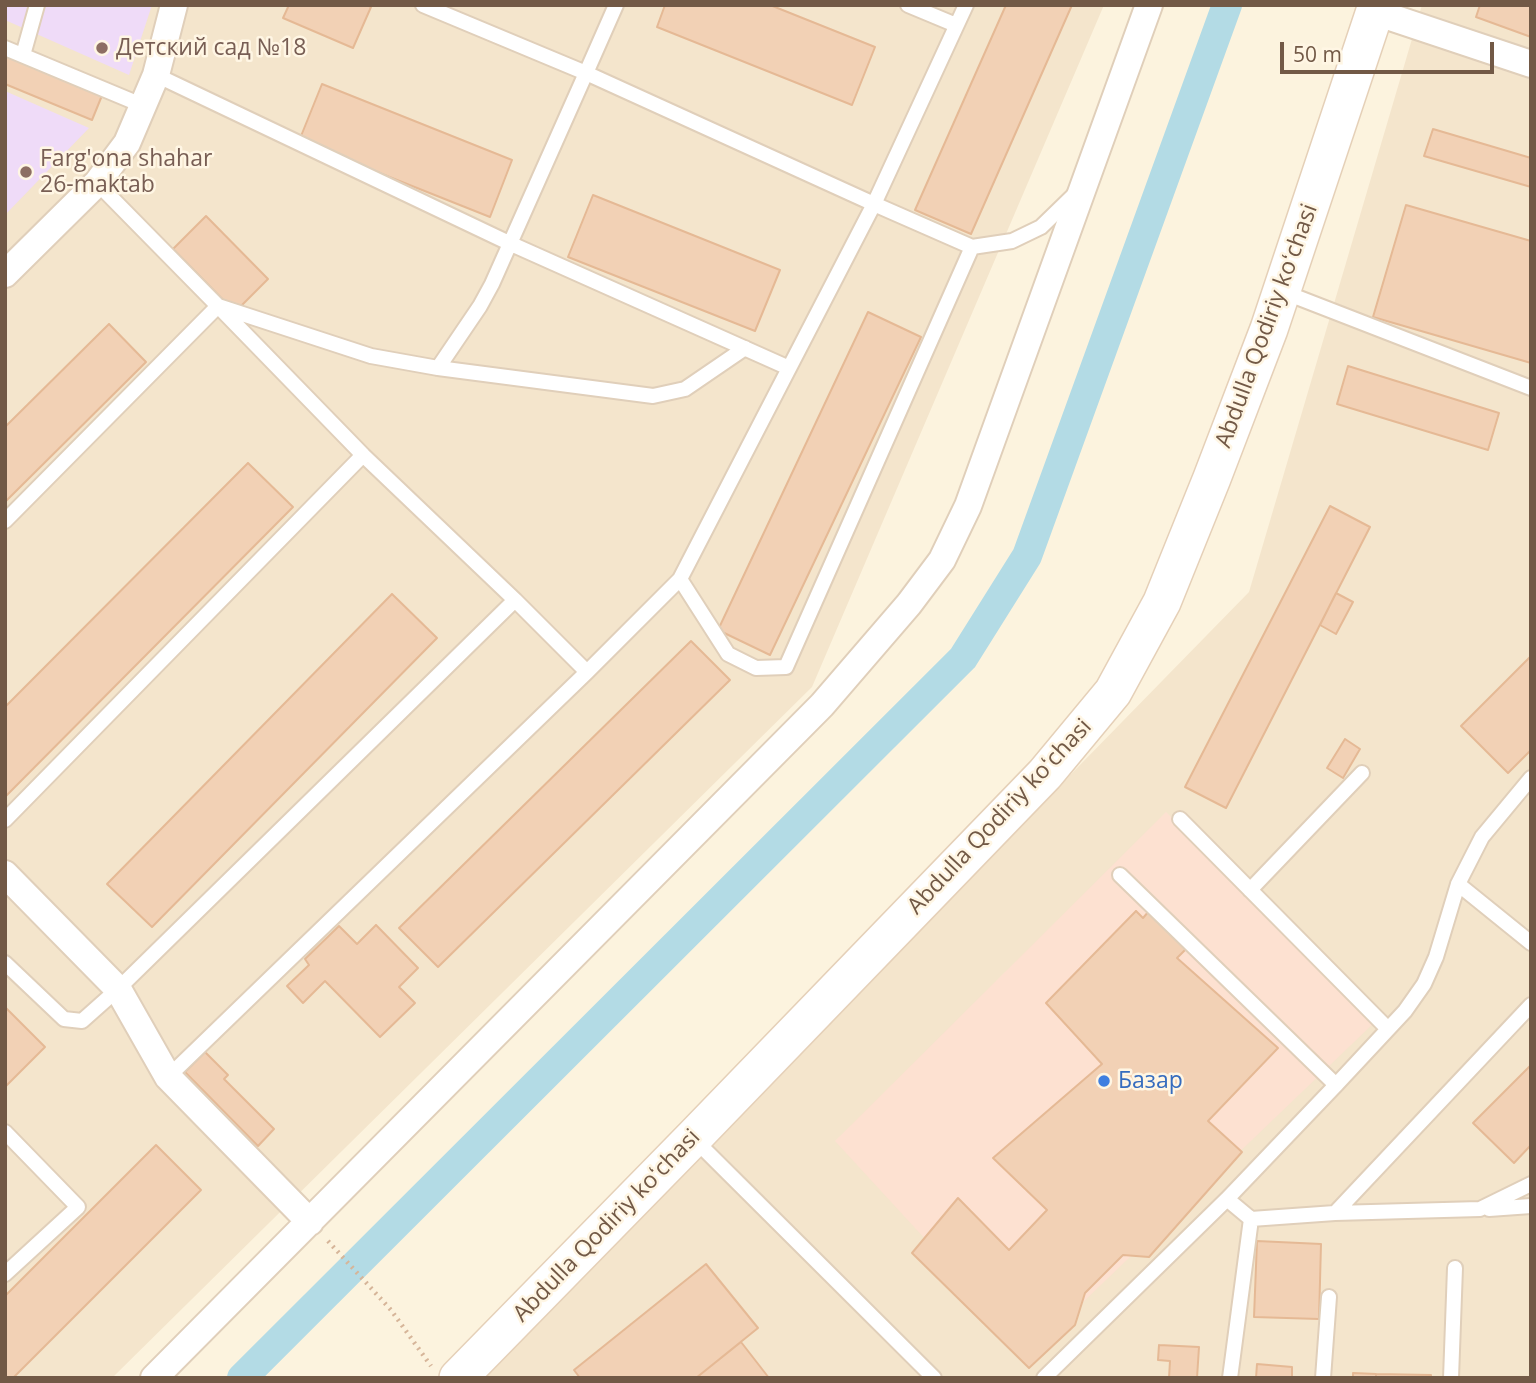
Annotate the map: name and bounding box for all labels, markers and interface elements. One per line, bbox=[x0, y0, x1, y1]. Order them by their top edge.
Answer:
scale bar bbox=[1284, 28, 1498, 72]
place label: Детский сад №18 bbox=[116, 34, 306, 62]
marker: Детский сад №18 bbox=[94, 40, 110, 56]
text: 50 m bbox=[1293, 40, 1342, 68]
place label: Farg'ona shahar 26-maktab bbox=[40, 145, 212, 199]
marker: Farg'ona shahar 26-maktab bbox=[18, 164, 34, 180]
street label: Abdulla Qodiriy koʻchasi bbox=[1210, 200, 1324, 452]
street label: Abdulla Qodiriy koʻchasi bbox=[902, 714, 1098, 920]
place label: Базар bbox=[1118, 1067, 1183, 1095]
marker: Базар bbox=[1096, 1073, 1112, 1089]
street label: Abdulla Qodiriy koʻchasi bbox=[508, 1124, 706, 1328]

